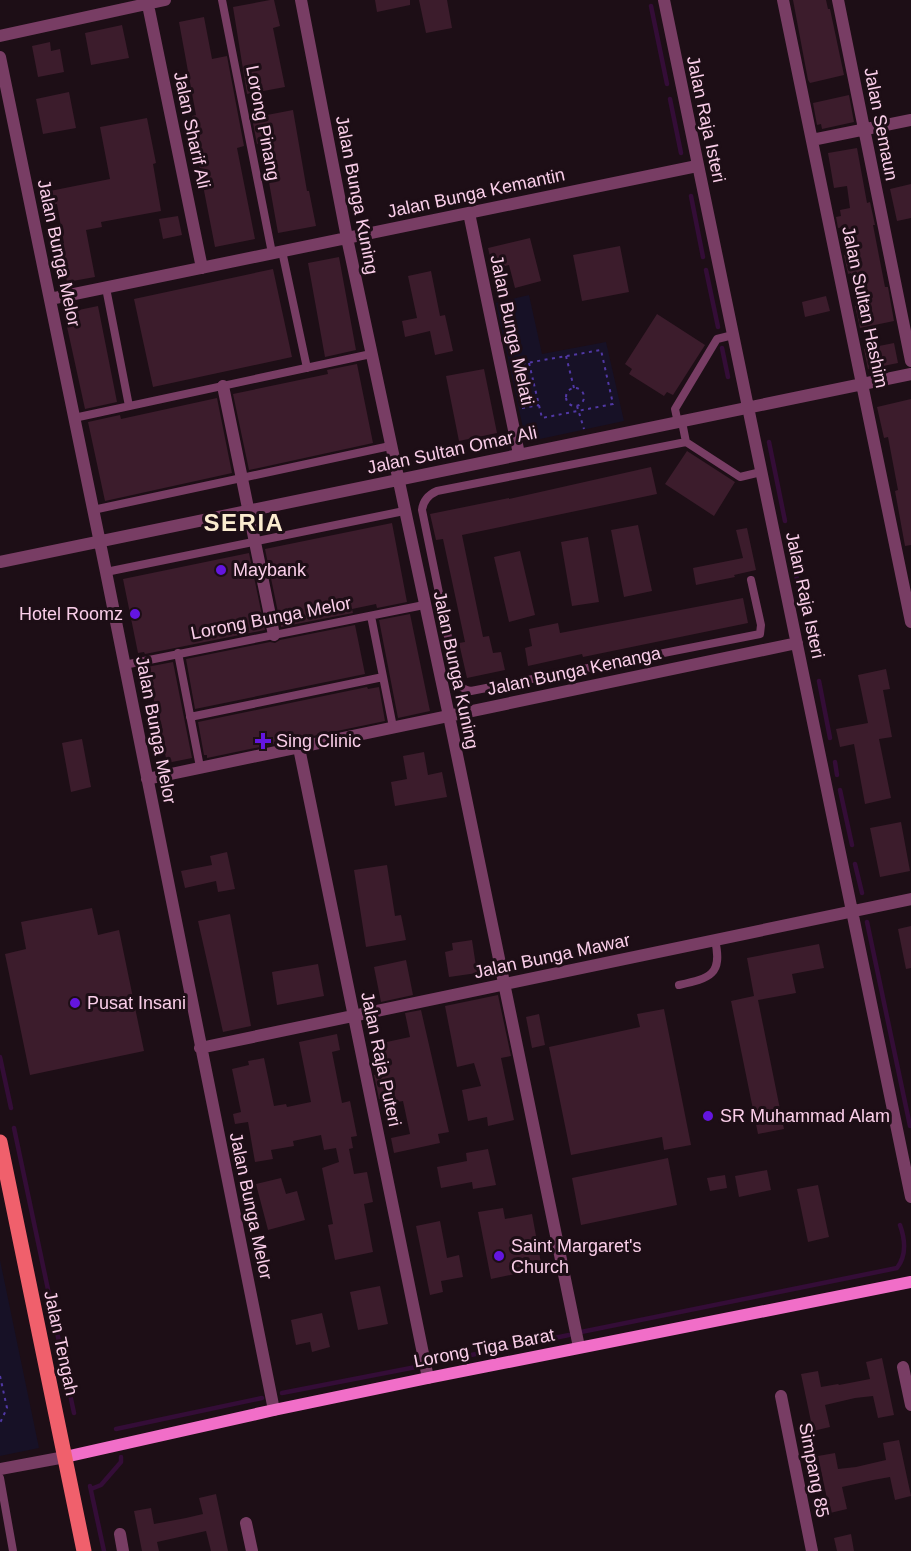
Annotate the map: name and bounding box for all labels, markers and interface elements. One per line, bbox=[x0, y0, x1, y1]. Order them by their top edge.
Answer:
street label: Jalan Raja Isteri bbox=[683, 54, 729, 184]
street label: Lorong Pinang bbox=[242, 64, 284, 182]
street label: Jalan Semaun bbox=[860, 66, 902, 182]
street label: Jalan Sharif Ali bbox=[170, 70, 214, 190]
street label: Jalan Bunga Kuning bbox=[332, 114, 382, 276]
street label: Jalan Bunga Kemantin bbox=[385, 164, 567, 222]
street label: Jalan Bunga Melor bbox=[34, 178, 84, 328]
street label: Jalan Sultan Hashim bbox=[838, 224, 892, 390]
street label: Jalan Bunga Melati bbox=[486, 253, 538, 407]
street label: Jalan Sultan Omar Ali bbox=[365, 422, 539, 478]
district label: SERIA bbox=[204, 509, 284, 536]
street label: Jalan Raja Isteri bbox=[782, 530, 828, 660]
place label: Maybank bbox=[233, 560, 307, 580]
marker: Maybank bbox=[214, 563, 228, 577]
street label: Jalan Bunga Kuning bbox=[429, 589, 483, 751]
street label: Lorong Bunga Melor bbox=[189, 593, 353, 643]
place label: Hotel Roomz bbox=[19, 604, 123, 624]
marker: Hotel Roomz bbox=[128, 607, 142, 621]
street label: Jalan Bunga Kenanga bbox=[485, 643, 664, 699]
street label: Jalan Bunga Melor bbox=[132, 654, 180, 806]
place label: Sing Clinic bbox=[276, 731, 361, 751]
marker: Sing Clinic bbox=[254, 732, 272, 750]
street label: Jalan Bunga Mawar bbox=[472, 930, 632, 982]
street label: Jalan Raja Puteri bbox=[357, 990, 405, 1128]
place label: Pusat Insani bbox=[87, 993, 186, 1013]
marker: Pusat Insani bbox=[68, 996, 82, 1010]
place label: SR Muhammad Alam bbox=[720, 1106, 890, 1126]
marker: SR Muhammad Alam bbox=[701, 1109, 715, 1123]
street label: Jalan Bunga Melor bbox=[226, 1131, 276, 1281]
place label: Saint Margaret's Church bbox=[511, 1236, 642, 1277]
marker: Saint Margaret's Church bbox=[492, 1249, 506, 1263]
street label: Jalan Tengah bbox=[40, 1289, 82, 1397]
street label: Lorong Tiga Barat bbox=[412, 1325, 556, 1371]
street label: Simpang 85 bbox=[795, 1421, 833, 1519]

